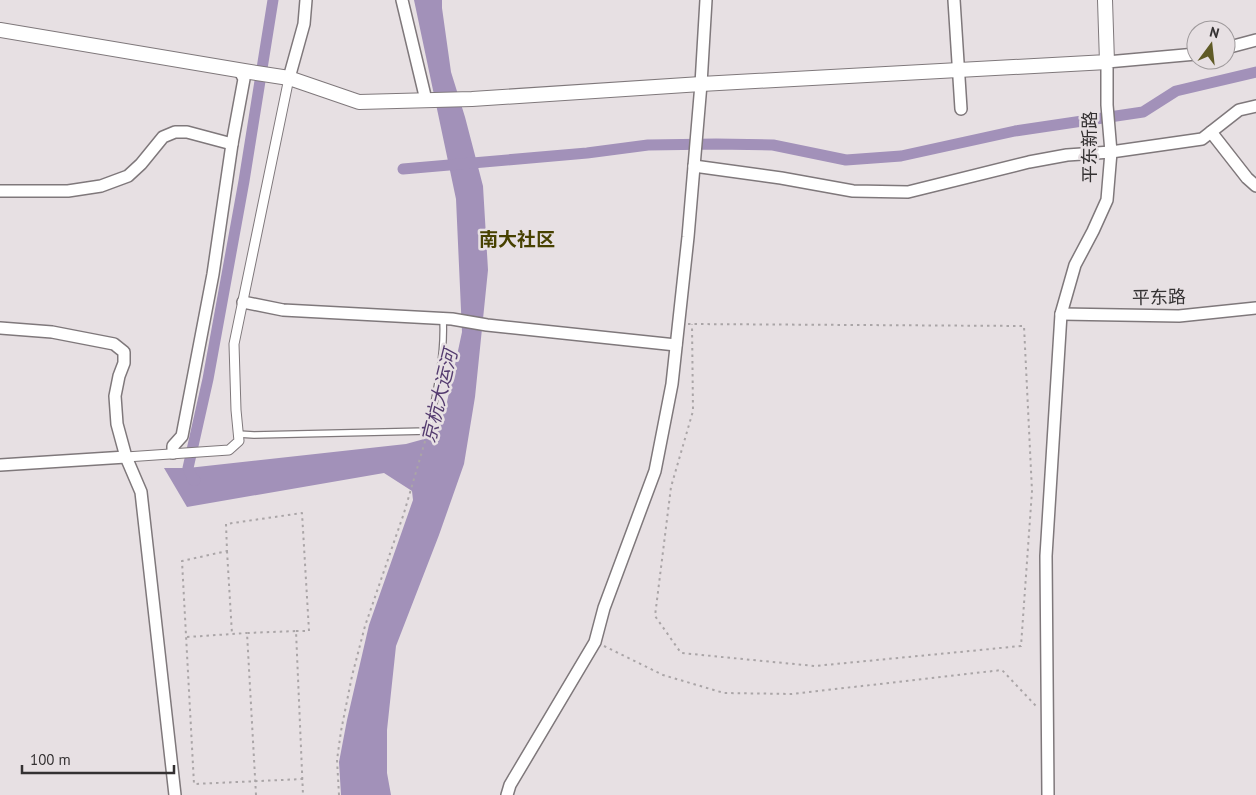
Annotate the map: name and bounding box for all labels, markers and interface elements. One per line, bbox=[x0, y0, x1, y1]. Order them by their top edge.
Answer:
north arrow bbox=[1186, 20, 1236, 70]
text: N bbox=[1208, 23, 1221, 42]
street label: 平东新路 bbox=[1078, 111, 1101, 183]
district label: 南大社区 bbox=[479, 227, 555, 251]
street label: 平东路 bbox=[1132, 285, 1186, 309]
water label: 京杭大运河 bbox=[416, 343, 463, 445]
scale bar bbox=[22, 742, 175, 774]
text: 100 m bbox=[30, 750, 71, 769]

